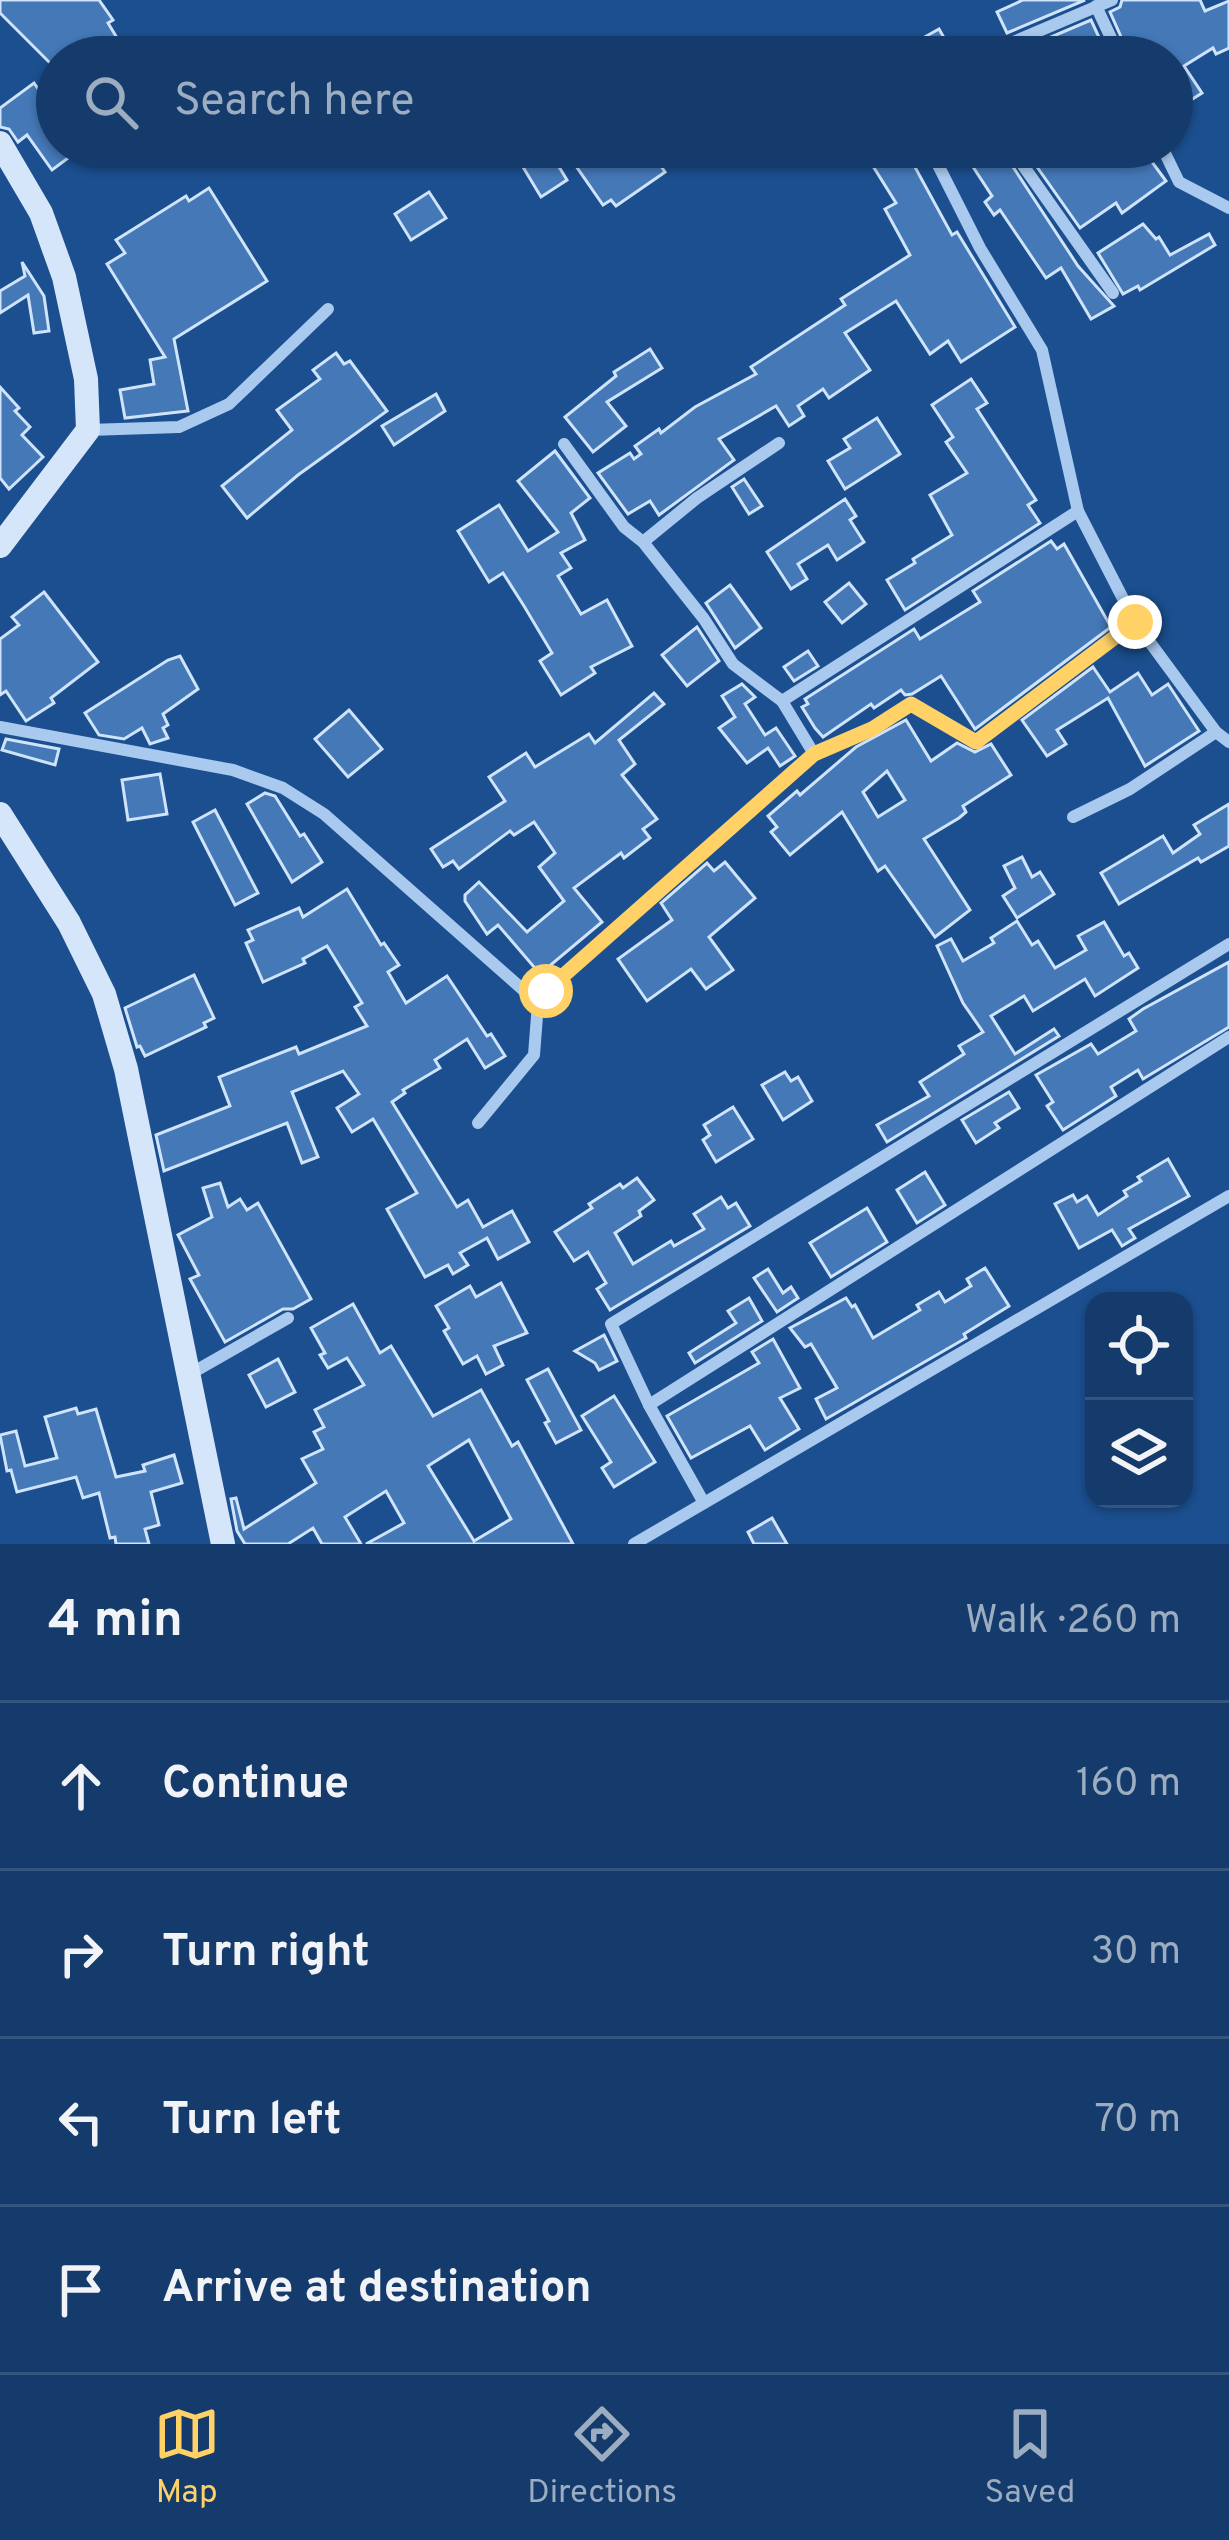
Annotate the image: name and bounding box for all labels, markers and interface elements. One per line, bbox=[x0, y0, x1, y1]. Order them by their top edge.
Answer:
search box bbox=[36, 36, 1193, 168]
icon: search bbox=[78, 69, 144, 135]
text: Search here bbox=[174, 74, 414, 131]
route end bbox=[1108, 595, 1162, 649]
route start bbox=[519, 964, 573, 1018]
map controls bbox=[1085, 1292, 1193, 1508]
button: locate bbox=[1085, 1292, 1193, 1400]
button: layers bbox=[1085, 1400, 1193, 1508]
text: 4 min bbox=[48, 1590, 183, 1655]
text: Walk · 260 m bbox=[965, 1598, 1181, 1647]
icon: ahead bbox=[48, 1753, 114, 1819]
text: Continue bbox=[162, 1757, 349, 1814]
text: 160 m bbox=[1076, 1761, 1181, 1810]
icon: right bbox=[48, 1921, 114, 1987]
text: Turn right bbox=[162, 1925, 370, 1982]
text: 30 m bbox=[1091, 1929, 1181, 1978]
icon: left bbox=[48, 2089, 114, 2155]
text: Turn left bbox=[162, 2093, 341, 2150]
text: 70 m bbox=[1095, 2097, 1181, 2146]
icon: arrive bbox=[48, 2257, 114, 2323]
text: Arrive at destination bbox=[162, 2261, 592, 2318]
tab: Map bbox=[154, 2401, 220, 2515]
tab: Directions bbox=[527, 2401, 677, 2515]
tab: Saved bbox=[985, 2401, 1075, 2515]

